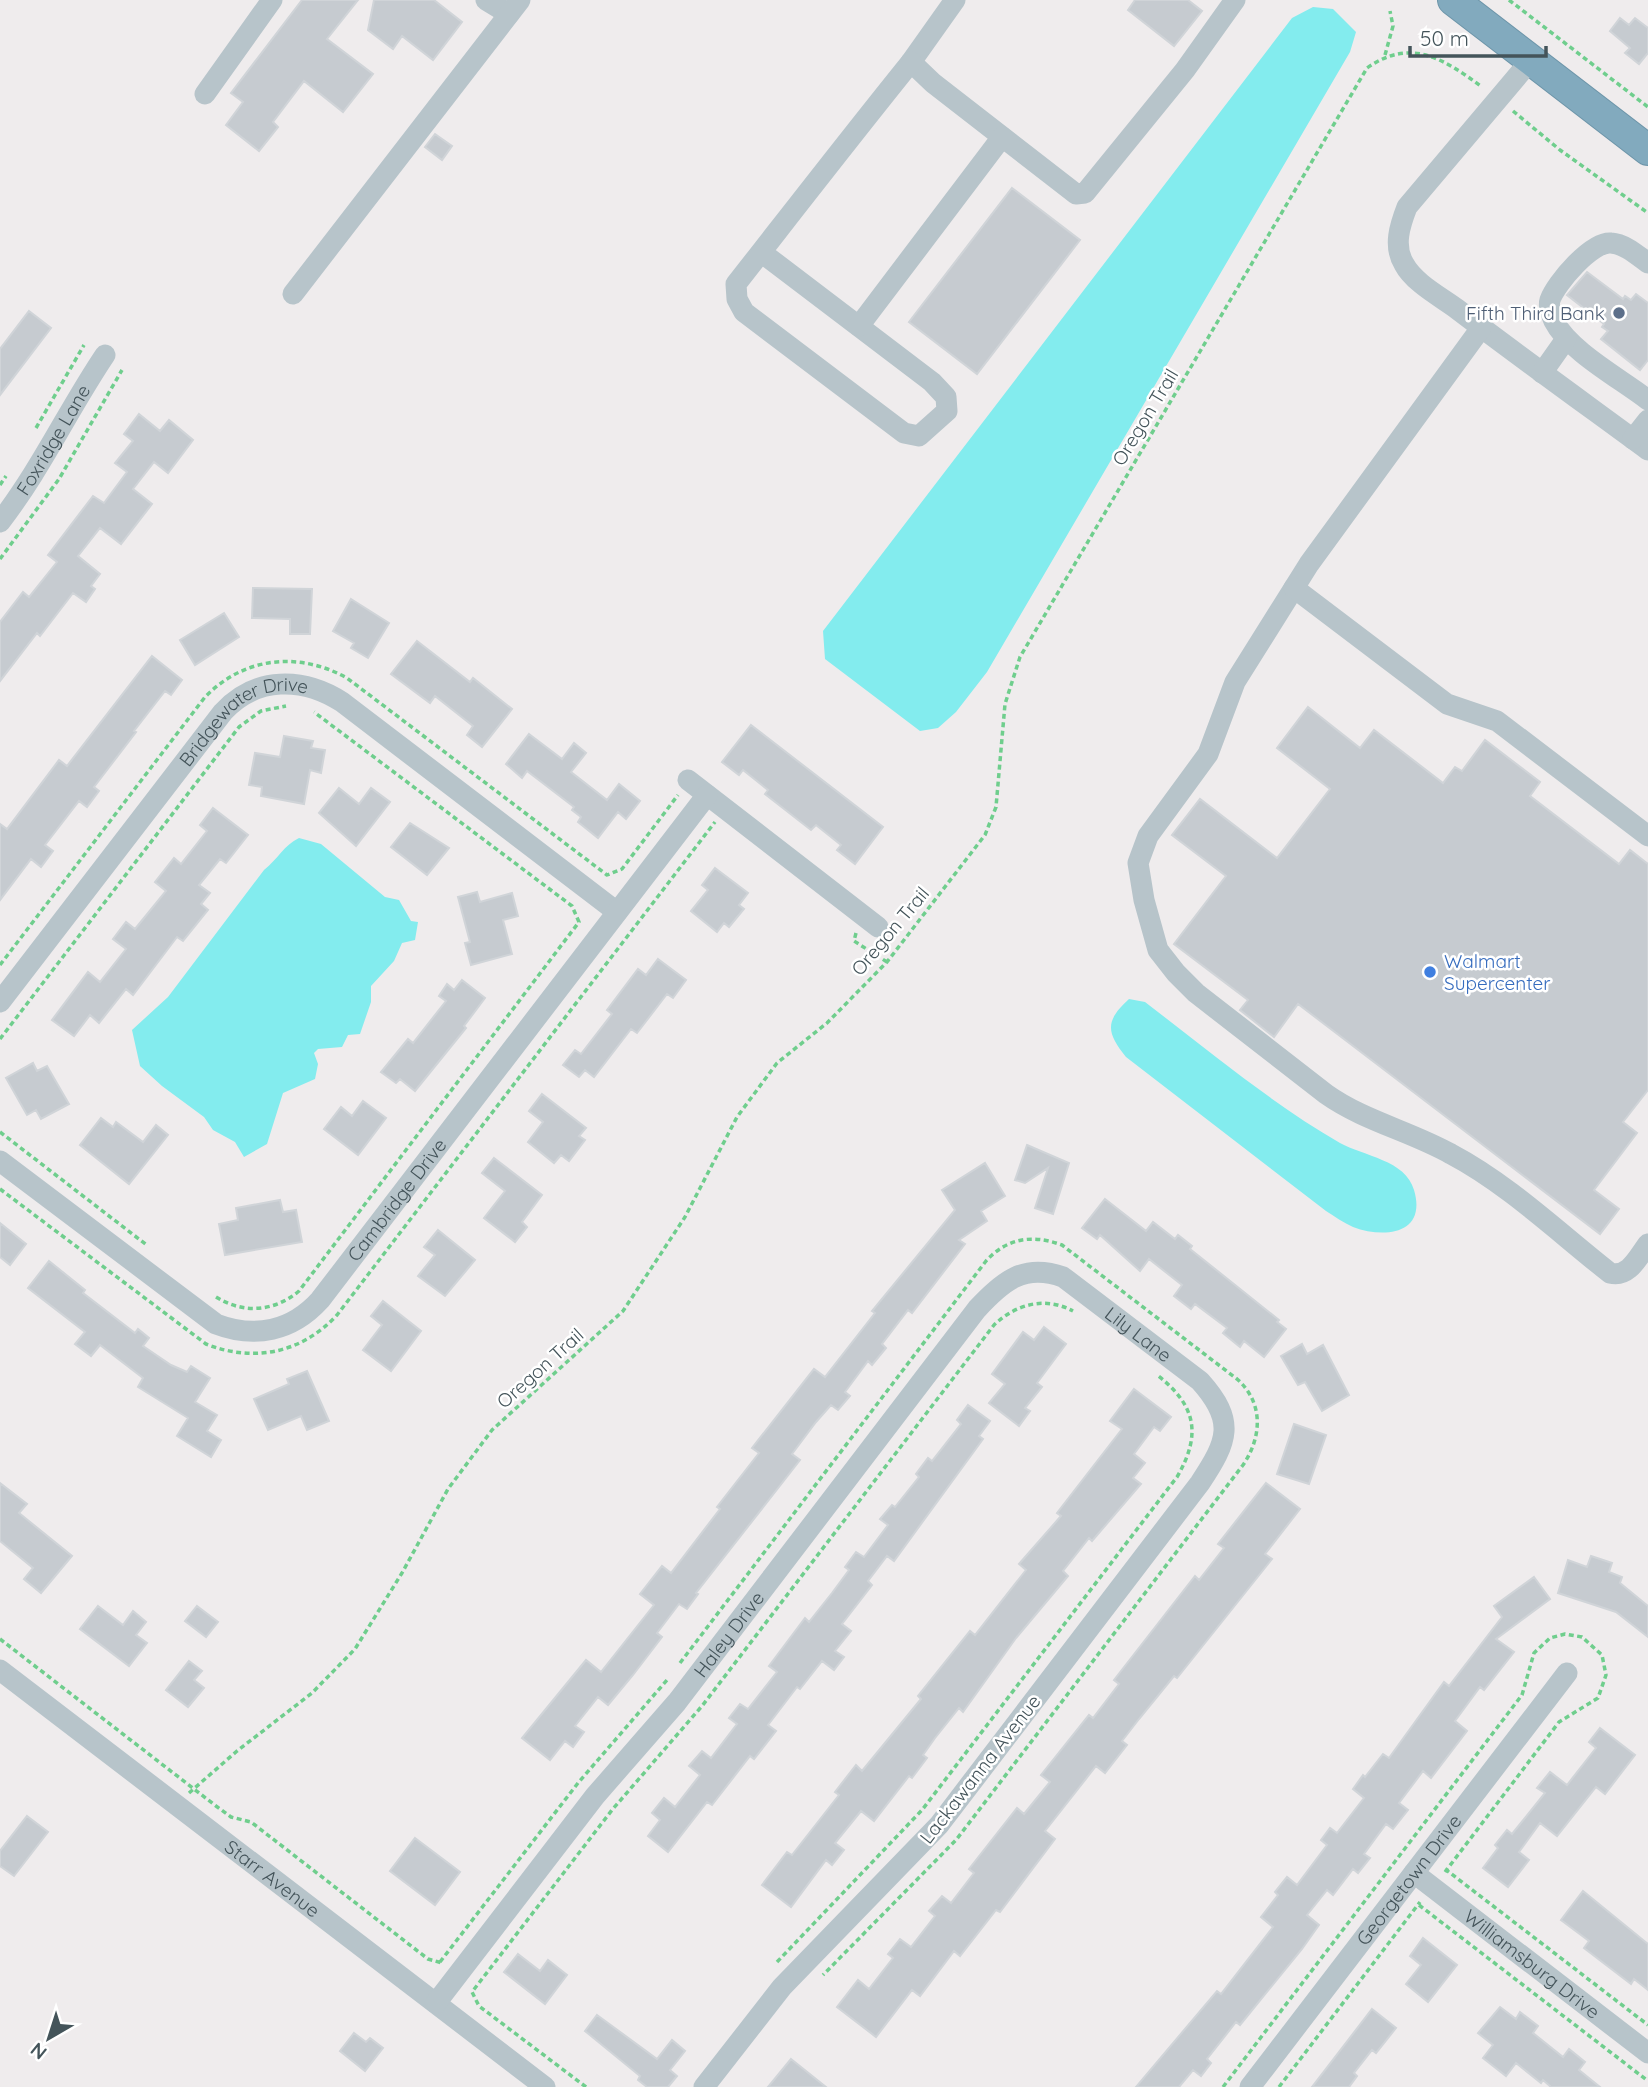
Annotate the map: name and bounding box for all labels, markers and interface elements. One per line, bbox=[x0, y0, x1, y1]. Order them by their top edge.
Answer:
scale bar bbox=[1410, 14, 1546, 58]
text: 50 m bbox=[1420, 25, 1469, 51]
place label: Fifth Third Bank bbox=[1466, 301, 1605, 325]
marker: Fifth Third Bank bbox=[1611, 305, 1627, 321]
street label: Oregon Trail bbox=[1107, 364, 1183, 470]
street label: Foxridge Lane bbox=[11, 380, 95, 500]
street label: Bridgewater Drive bbox=[174, 672, 311, 771]
street label: Oregon Trail bbox=[846, 882, 934, 980]
place label: Walmart Supercenter bbox=[1444, 949, 1551, 995]
marker: Walmart Supercenter bbox=[1422, 964, 1438, 980]
street label: Cambridge Drive bbox=[342, 1133, 452, 1266]
street label: Lily Lane bbox=[1100, 1301, 1177, 1367]
street label: Oregon Trail bbox=[492, 1323, 588, 1413]
street label: Haley Drive bbox=[688, 1586, 769, 1682]
street label: Lackawanna Avenue bbox=[914, 1690, 1046, 1848]
street label: Georgetown Drive bbox=[1351, 1809, 1466, 1950]
street label: Starr Avenue bbox=[220, 1834, 325, 1922]
street label: Williamsburg Drive bbox=[1459, 1904, 1605, 2024]
north arrow bbox=[14, 2003, 84, 2073]
text: N bbox=[25, 2037, 51, 2065]

